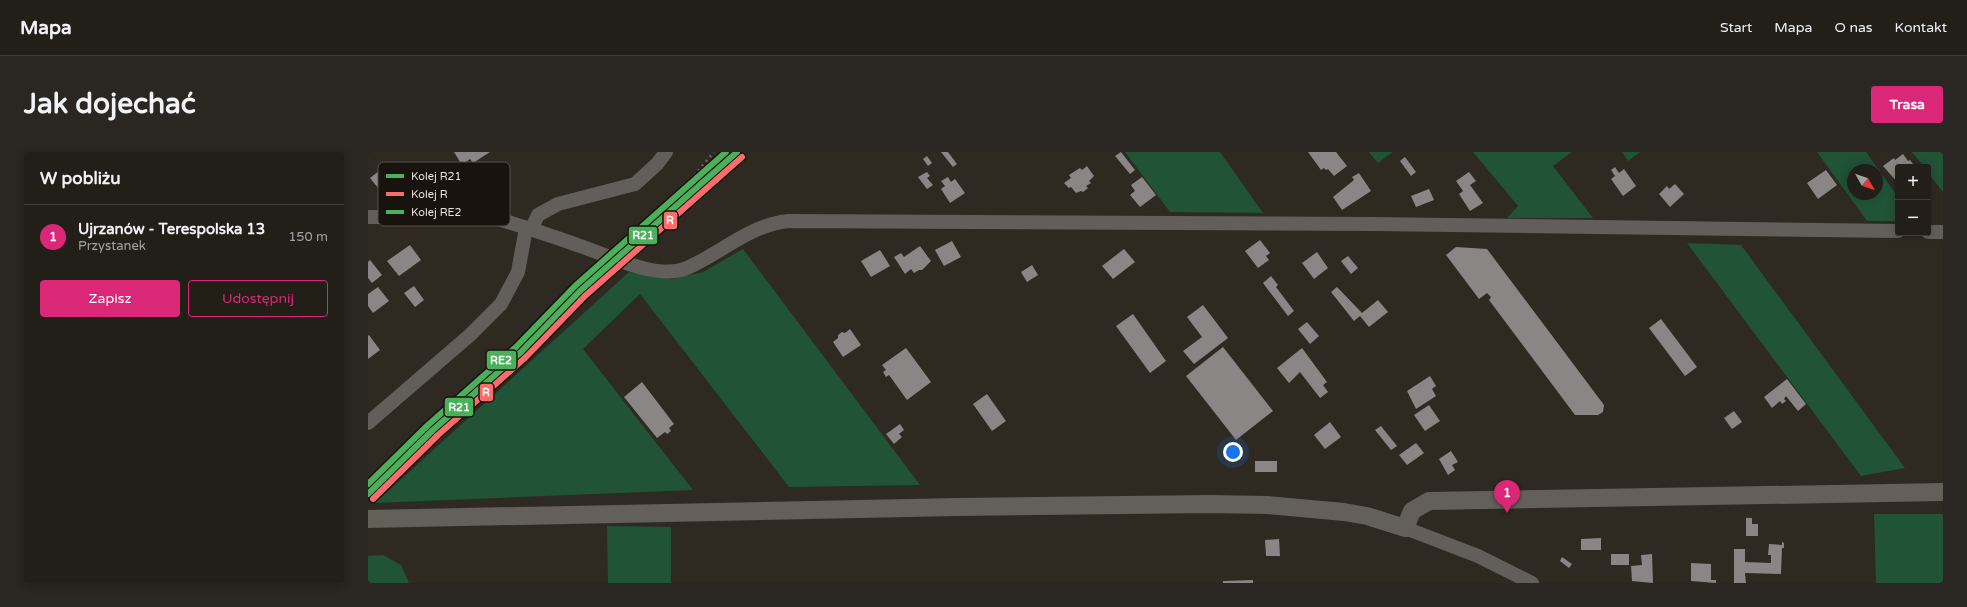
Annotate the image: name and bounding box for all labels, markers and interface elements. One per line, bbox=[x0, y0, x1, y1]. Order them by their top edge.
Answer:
text: Mapa bbox=[20, 17, 72, 39]
text: Start bbox=[1720, 19, 1752, 36]
text: Mapa bbox=[1774, 19, 1812, 36]
text: O nas bbox=[1834, 19, 1873, 36]
text: Kontakt bbox=[1895, 19, 1947, 36]
button: Trasa bbox=[1871, 86, 1943, 123]
text: Jak dojechać bbox=[24, 87, 196, 121]
legend bbox=[378, 162, 510, 226]
north arrow bbox=[1847, 164, 1883, 200]
map controls bbox=[1895, 164, 1931, 236]
button: + bbox=[1895, 164, 1931, 200]
text: W pobliżu bbox=[40, 168, 121, 189]
text: Kolej R21 bbox=[411, 170, 461, 183]
text: Kolej R bbox=[411, 188, 448, 201]
button: − bbox=[1895, 200, 1931, 236]
text: Kolej RE2 bbox=[411, 206, 462, 219]
line badge: R bbox=[663, 211, 678, 230]
text: R bbox=[666, 214, 674, 227]
text: Ujrzanów - Terespolska 13 bbox=[78, 220, 265, 238]
line badge: R21 bbox=[628, 226, 658, 245]
text: 1 bbox=[49, 229, 57, 245]
text: 150 m bbox=[288, 229, 328, 245]
text: R21 bbox=[632, 229, 654, 242]
text: Przystanek bbox=[78, 238, 146, 254]
button: Zapisz bbox=[40, 280, 180, 317]
button: Udostępnij bbox=[188, 280, 328, 317]
line badge: RE2 bbox=[486, 350, 517, 370]
text: RE2 bbox=[490, 354, 512, 367]
line badge: R bbox=[479, 383, 494, 402]
text: R bbox=[482, 386, 490, 399]
line badge: R21 bbox=[444, 397, 474, 417]
text: R21 bbox=[448, 401, 470, 414]
your location bbox=[1223, 442, 1243, 462]
pin: 1 bbox=[1494, 480, 1520, 513]

